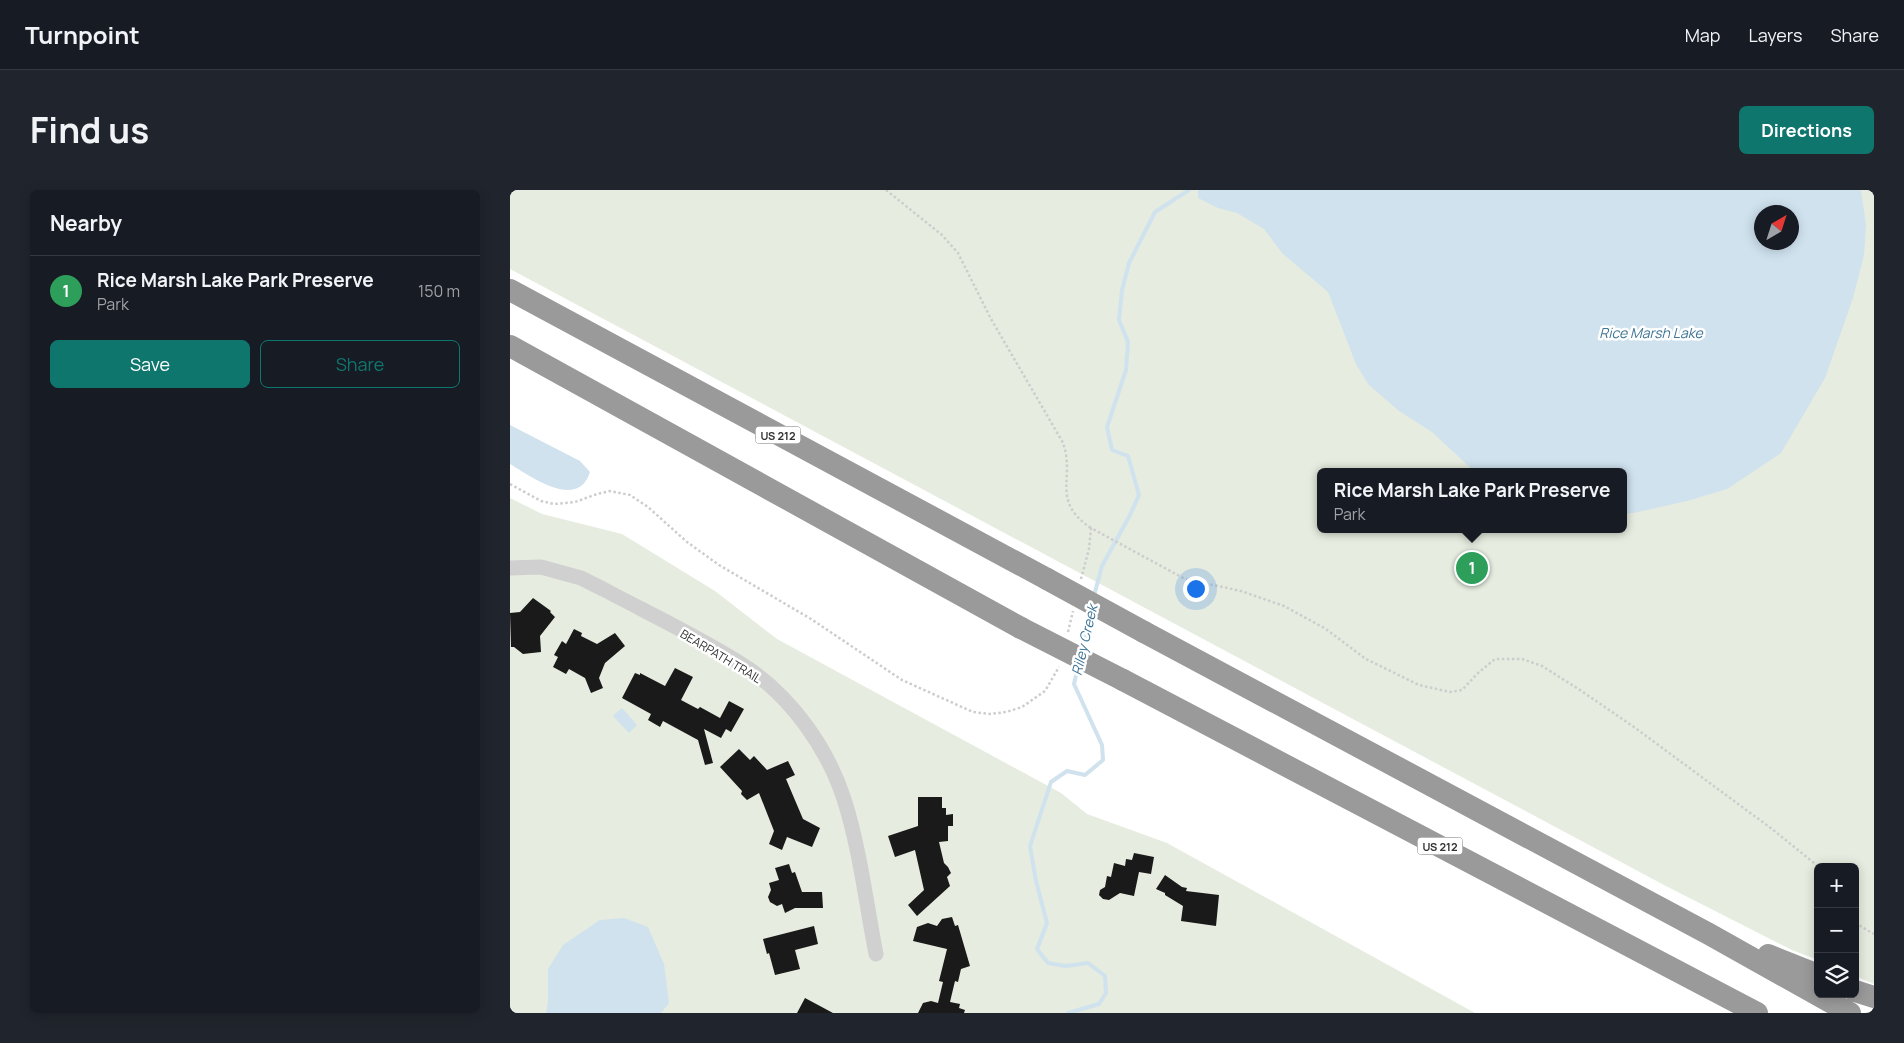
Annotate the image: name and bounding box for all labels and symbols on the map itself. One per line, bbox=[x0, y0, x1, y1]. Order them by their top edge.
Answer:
north arrow bbox=[1754, 205, 1799, 250]
water label: Rice Marsh Lake bbox=[1599, 323, 1703, 342]
road number: US 212 bbox=[756, 426, 800, 444]
pin: 1 bbox=[1456, 549, 1488, 587]
your location bbox=[1183, 576, 1209, 602]
water label: Riley Creek bbox=[1067, 601, 1102, 677]
street label: BEARPATH TRAIL bbox=[677, 625, 765, 687]
road number: US 212 bbox=[1418, 838, 1462, 854]

